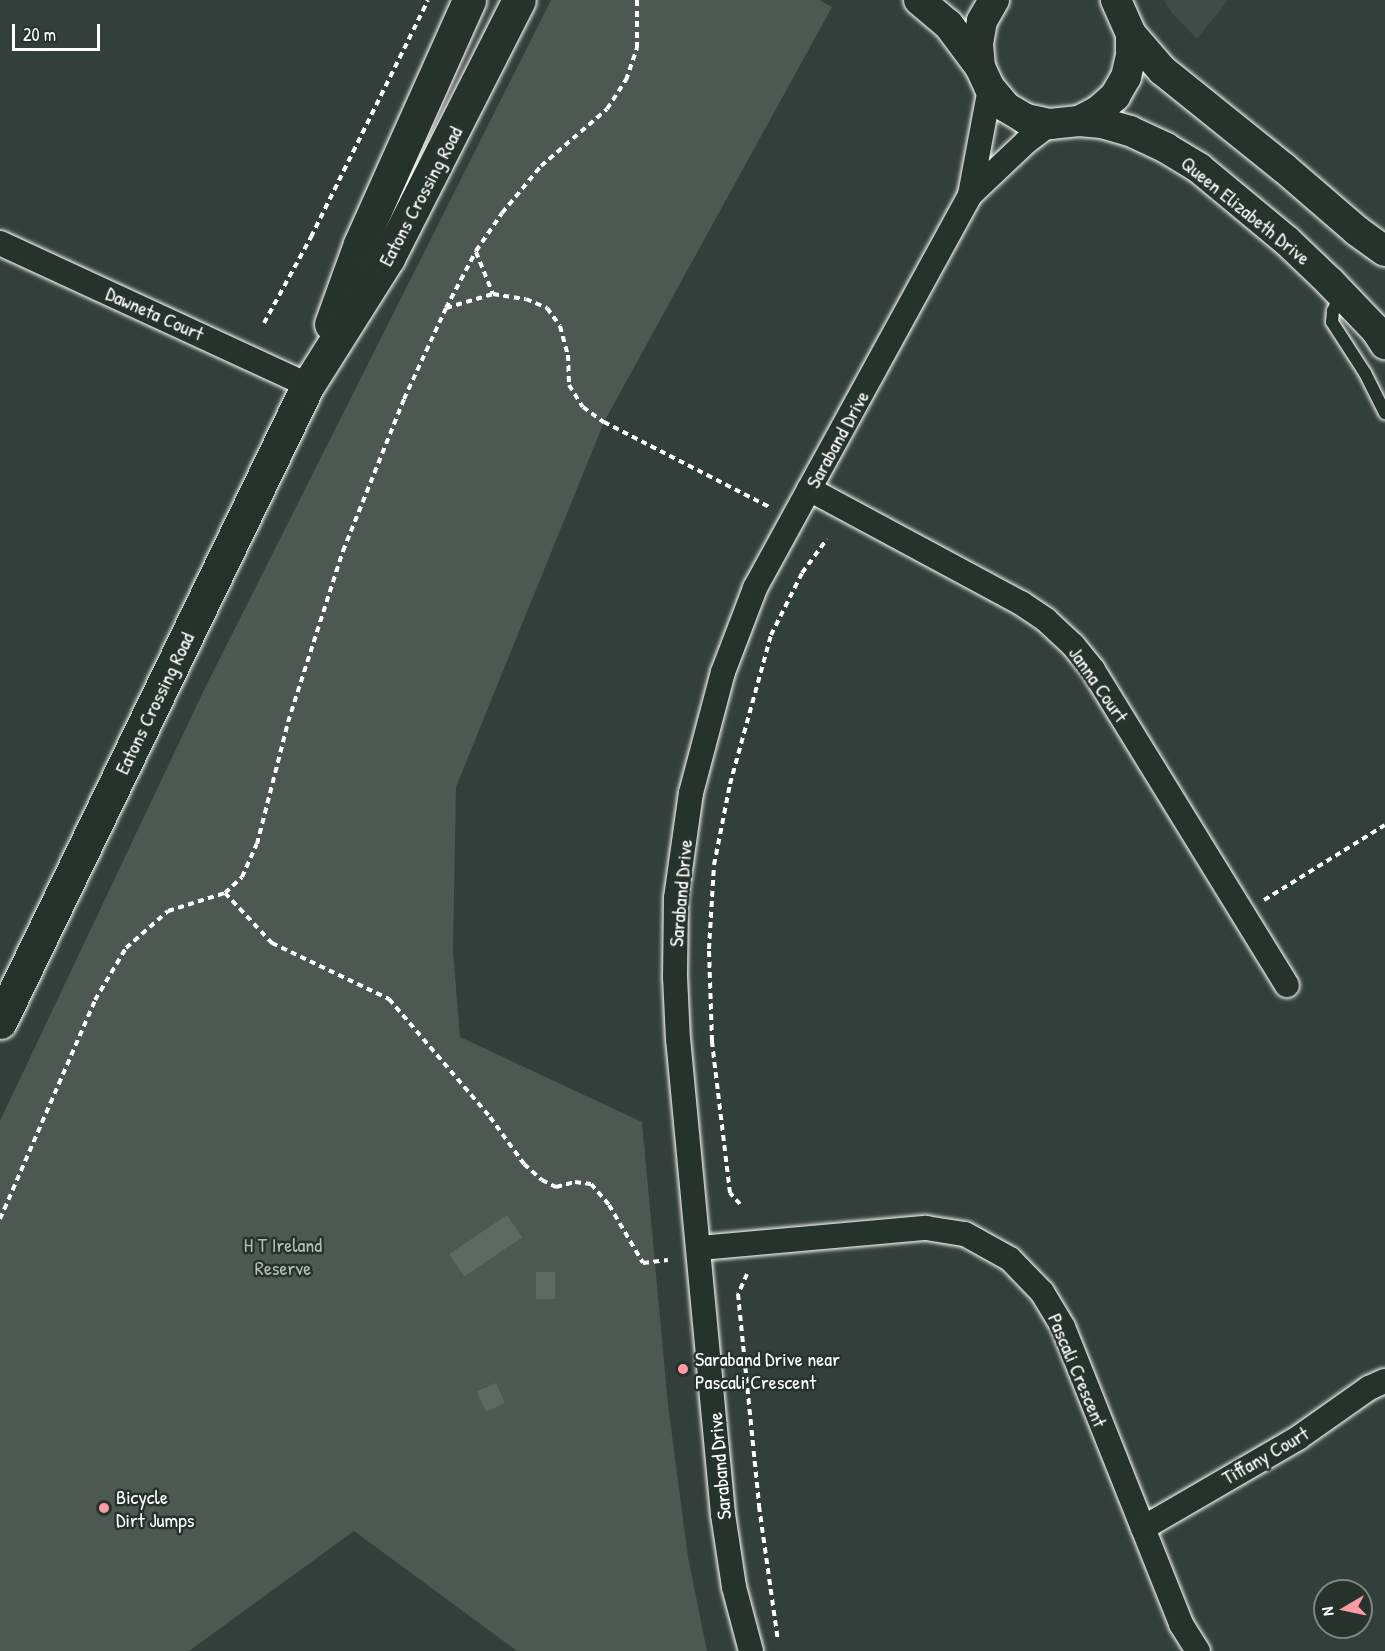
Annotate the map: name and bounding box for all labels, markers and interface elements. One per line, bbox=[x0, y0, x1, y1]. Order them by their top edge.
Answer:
scale bar bbox=[15, 12, 104, 50]
text: 20 m bbox=[23, 22, 56, 47]
street label: Eatons Crossing Road bbox=[373, 122, 467, 270]
street label: Queen Elizabeth Drive bbox=[1177, 151, 1315, 269]
street label: Dawneta Court bbox=[102, 281, 208, 345]
street label: Saraband Drive bbox=[800, 386, 874, 492]
street label: Eatons Crossing Road bbox=[109, 628, 199, 778]
street label: Janna Court bbox=[1064, 641, 1134, 727]
street label: Saraband Drive bbox=[663, 838, 697, 948]
park label: H T Ireland Reserve bbox=[244, 1233, 322, 1280]
street label: Pascali Crescent bbox=[1043, 1310, 1113, 1430]
place label: Saraband Drive near Pascali Crescent bbox=[695, 1346, 840, 1393]
marker: Saraband Drive near Pascali Crescent bbox=[676, 1362, 690, 1376]
street label: Saraband Drive bbox=[702, 1411, 736, 1521]
street label: Tiffany Court bbox=[1217, 1421, 1313, 1489]
place label: Bicycle Dirt Jumps bbox=[116, 1484, 194, 1531]
marker: Bicycle Dirt Jumps bbox=[97, 1501, 111, 1515]
north arrow bbox=[1313, 1579, 1373, 1639]
text: N bbox=[1316, 1606, 1339, 1617]

